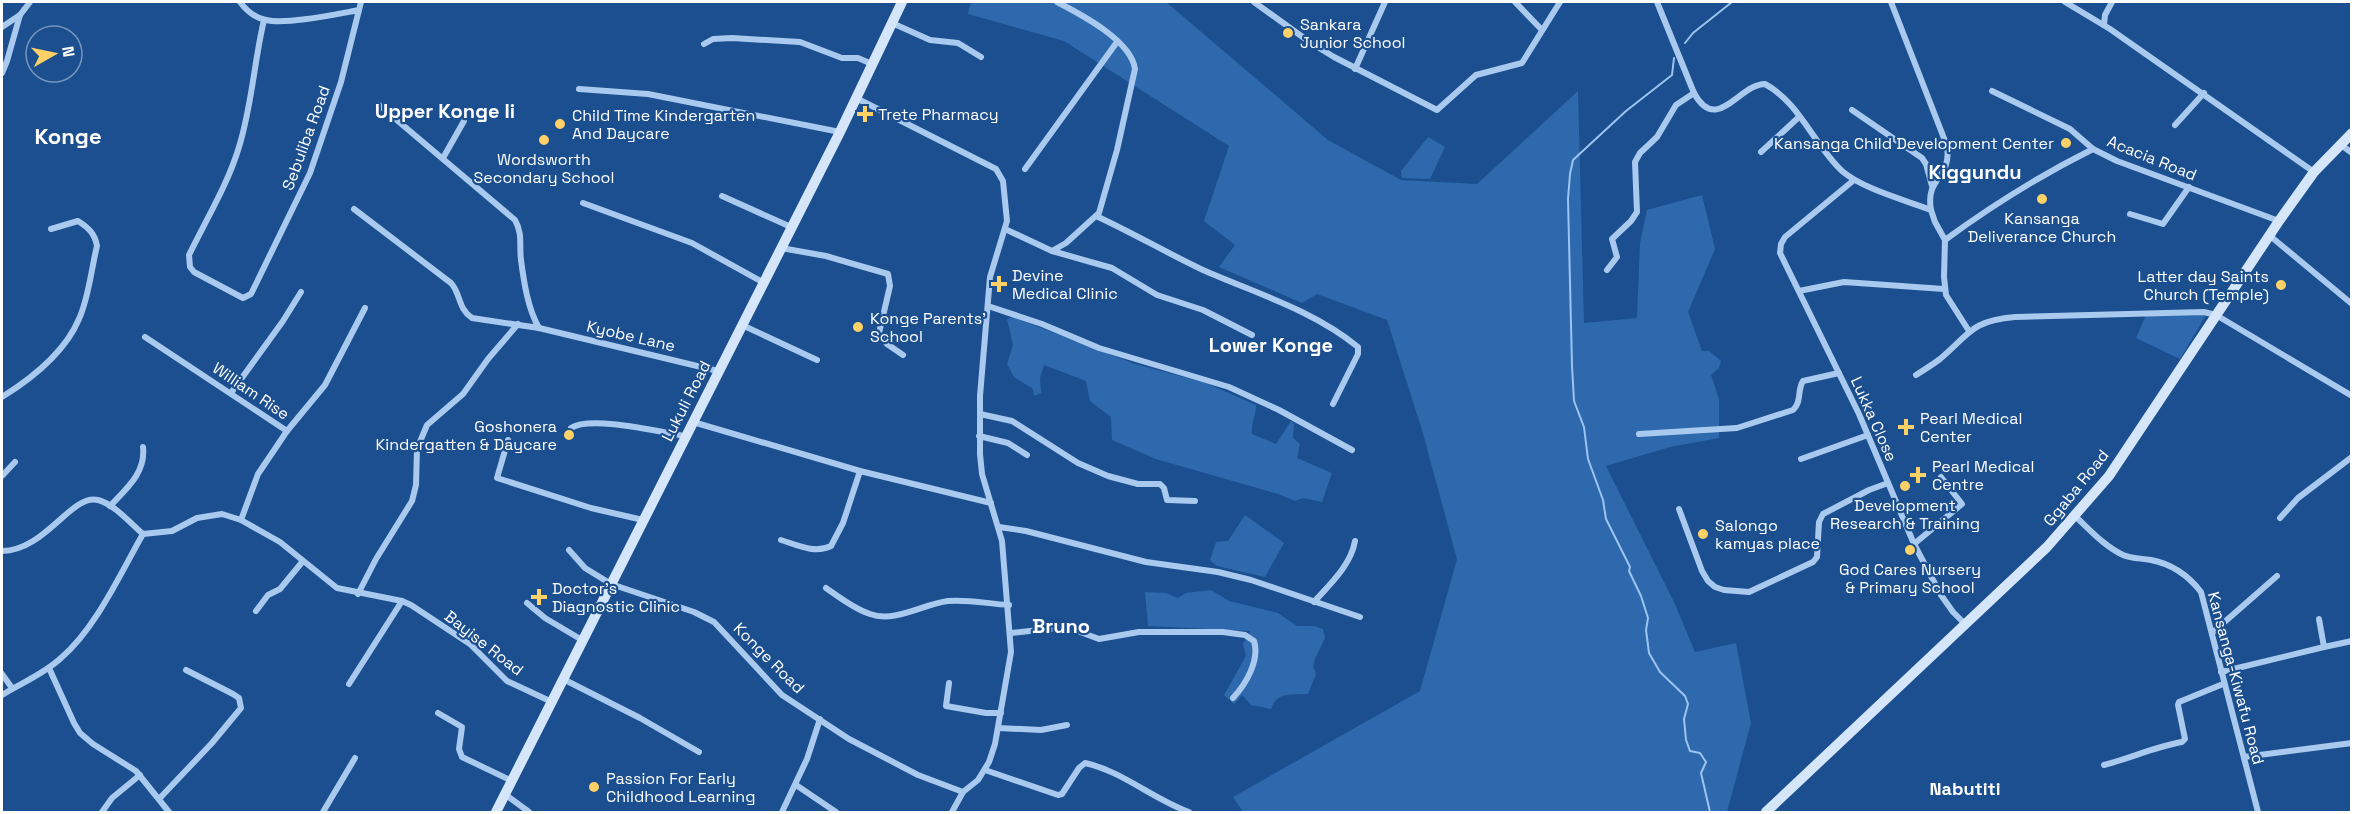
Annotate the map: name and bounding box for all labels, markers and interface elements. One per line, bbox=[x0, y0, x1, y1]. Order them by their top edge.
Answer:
place label: Sankara Junior School bbox=[1300, 14, 1406, 53]
north arrow bbox=[24, 24, 84, 84]
marker: Sankara Junior School bbox=[1281, 26, 1295, 40]
text: N bbox=[57, 45, 80, 59]
street label: Sebuliba Road bbox=[277, 83, 335, 193]
district label: Upper Konge Ii bbox=[375, 98, 515, 124]
place label: Trete Pharmacy bbox=[878, 104, 999, 125]
place label: Child Time Kindergarten And Daycare bbox=[572, 105, 755, 144]
marker: Trete Pharmacy bbox=[856, 105, 874, 123]
marker: Child Time Kindergarten And Daycare bbox=[553, 117, 567, 131]
district label: Konge bbox=[34, 122, 102, 150]
street label: Acacia Road bbox=[2104, 131, 2200, 185]
marker: Wordsworth Secondary School bbox=[537, 133, 551, 147]
place label: Kansanga Child Development Center bbox=[1774, 133, 2054, 154]
marker: Kansanga Child Development Center bbox=[2059, 136, 2073, 150]
place label: Wordsworth Secondary School bbox=[474, 149, 614, 188]
district label: Kiggundu bbox=[1928, 159, 2022, 185]
marker: Kansanga Deliverance Church bbox=[2035, 192, 2049, 206]
place label: Kansanga Deliverance Church bbox=[1968, 208, 2116, 247]
place label: Devine Medical Clinic bbox=[1012, 265, 1118, 304]
place label: Latter day Saints Church (Temple) bbox=[2137, 266, 2269, 305]
marker: Devine Medical Clinic bbox=[990, 275, 1008, 293]
marker: Latter day Saints Church (Temple) bbox=[2274, 278, 2288, 292]
place label: Konge Parents' School bbox=[870, 308, 986, 347]
street label: Kyobe Lane bbox=[585, 316, 677, 356]
marker: Konge Parents' School bbox=[851, 320, 865, 334]
district label: Lower Konge bbox=[1209, 332, 1333, 358]
street label: William Rise bbox=[208, 357, 294, 425]
street label: Lukuli Road bbox=[657, 357, 715, 445]
street label: Lukka Close bbox=[1846, 373, 1902, 465]
place label: Pearl Medical Center bbox=[1920, 408, 2022, 447]
place label: Goshonera Kindergatten & Daycare bbox=[375, 416, 557, 455]
marker: Pearl Medical Center bbox=[1897, 418, 1915, 436]
marker: Goshonera Kindergatten & Daycare bbox=[562, 428, 576, 442]
street label: Ggaba Road bbox=[2039, 445, 2113, 531]
place label: Pearl Medical Centre bbox=[1932, 456, 2034, 495]
marker: Pearl Medical Centre bbox=[1909, 466, 1927, 484]
marker: Development Research & Training bbox=[1898, 479, 1912, 493]
place label: Development Research & Training bbox=[1830, 495, 1980, 534]
place label: Salongo kamyas place bbox=[1715, 515, 1820, 554]
marker: Salongo kamyas place bbox=[1696, 527, 1710, 541]
marker: God Cares Nursery & Primary School bbox=[1903, 543, 1917, 557]
place label: God Cares Nursery & Primary School bbox=[1839, 559, 1981, 598]
place label: Doctor's Diagnostic Clinic bbox=[552, 578, 680, 617]
marker: Doctor's Diagnostic Clinic bbox=[530, 588, 548, 606]
street label: Kansanga-Kiwafu Road bbox=[2203, 589, 2269, 767]
street label: Bayise Road bbox=[440, 606, 528, 680]
district label: Bruno bbox=[1032, 613, 1090, 639]
street label: Konge Road bbox=[729, 618, 809, 698]
place label: Passion For Early Childhood Learning bbox=[606, 768, 755, 807]
district label: Nabutiti bbox=[1929, 777, 2001, 800]
marker: Passion For Early Childhood Learning bbox=[587, 780, 601, 794]

